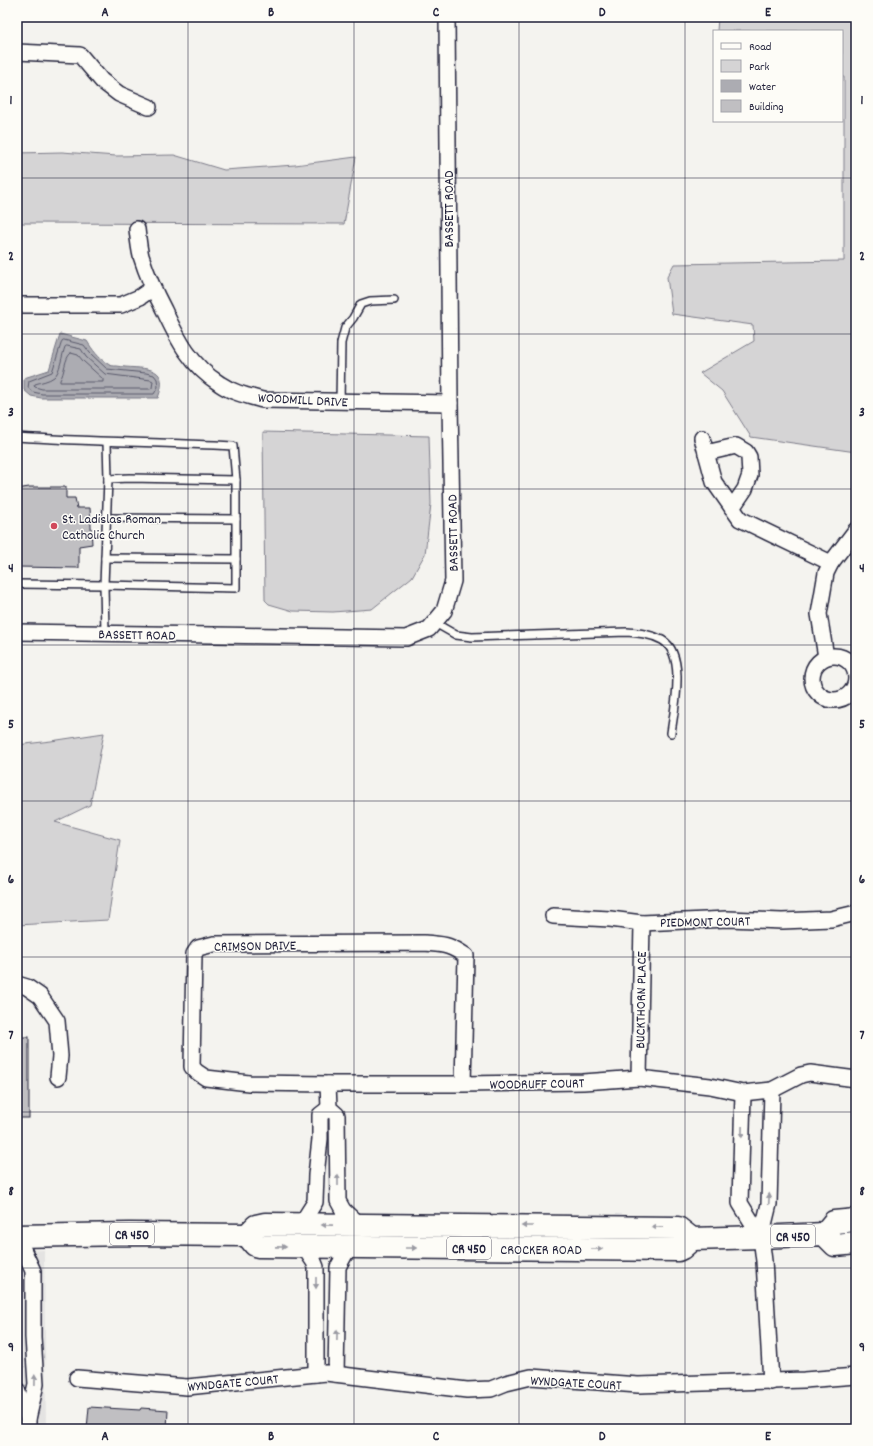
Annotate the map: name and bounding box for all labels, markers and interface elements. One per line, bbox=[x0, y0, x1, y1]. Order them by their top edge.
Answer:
text: A bbox=[101, 4, 109, 23]
text: B bbox=[268, 4, 274, 23]
text: C bbox=[433, 4, 440, 23]
text: D bbox=[599, 4, 606, 23]
text: E bbox=[765, 4, 772, 23]
legend bbox=[713, 30, 843, 122]
text: Road bbox=[749, 39, 771, 56]
text: Park bbox=[749, 59, 770, 76]
text: Water bbox=[749, 79, 776, 96]
text: 1 bbox=[10, 92, 13, 111]
text: 1 bbox=[861, 92, 864, 111]
text: Building bbox=[749, 99, 784, 116]
street label: BASSETT ROAD bbox=[440, 170, 460, 248]
text: 2 bbox=[8, 248, 14, 267]
text: 2 bbox=[859, 248, 865, 267]
street label: WOODMILL DRIVE bbox=[257, 389, 349, 413]
text: 3 bbox=[8, 404, 14, 423]
text: 3 bbox=[859, 404, 865, 423]
street label: BASSETT ROAD bbox=[443, 494, 465, 572]
place label: St. Ladislas Roman Catholic Church bbox=[62, 510, 161, 546]
marker: St. Ladislas Roman Catholic Church bbox=[49, 521, 59, 531]
text: 4 bbox=[8, 560, 14, 579]
text: 4 bbox=[859, 560, 865, 579]
street label: BASSETT ROAD bbox=[98, 625, 176, 647]
text: 5 bbox=[8, 716, 14, 735]
text: 5 bbox=[859, 716, 865, 735]
text: 6 bbox=[8, 871, 15, 890]
text: 6 bbox=[859, 871, 866, 890]
street label: PIEDMONT COURT bbox=[660, 912, 751, 934]
street label: CRIMSON DRIVE bbox=[214, 936, 297, 958]
street label: BUCKTHORN PLACE bbox=[631, 950, 653, 1049]
text: 7 bbox=[9, 1027, 14, 1046]
text: 7 bbox=[860, 1027, 865, 1046]
street label: WOODRUFF COURT bbox=[490, 1074, 585, 1096]
one-way arrow bbox=[739, 1126, 746, 1138]
one-way arrow bbox=[335, 1173, 341, 1186]
text: 8 bbox=[8, 1183, 14, 1202]
text: 8 bbox=[859, 1183, 865, 1202]
one-way arrow bbox=[766, 1192, 772, 1205]
one-way arrow bbox=[320, 1222, 333, 1228]
road number: CR 450 bbox=[110, 1223, 154, 1245]
one-way arrow bbox=[521, 1223, 533, 1230]
one-way arrow bbox=[650, 1224, 663, 1230]
road number: CR 450 bbox=[771, 1225, 815, 1247]
road number: CR 450 bbox=[447, 1237, 491, 1259]
street label: CROCKER ROAD bbox=[500, 1241, 582, 1261]
one-way arrow bbox=[275, 1243, 287, 1250]
one-way arrow bbox=[405, 1245, 418, 1251]
one-way arrow bbox=[591, 1246, 604, 1252]
one-way arrow bbox=[313, 1277, 320, 1289]
one-way arrow bbox=[334, 1328, 340, 1341]
text: 9 bbox=[8, 1339, 14, 1358]
text: 9 bbox=[859, 1339, 865, 1358]
street label: WYNDGATE COURT bbox=[187, 1370, 280, 1398]
street label: WYNDGATE COURT bbox=[530, 1372, 622, 1396]
one-way arrow bbox=[32, 1374, 38, 1387]
text: A bbox=[101, 1428, 109, 1446]
text: B bbox=[268, 1428, 274, 1446]
text: C bbox=[433, 1428, 440, 1446]
text: D bbox=[599, 1428, 606, 1446]
text: E bbox=[765, 1428, 772, 1446]

